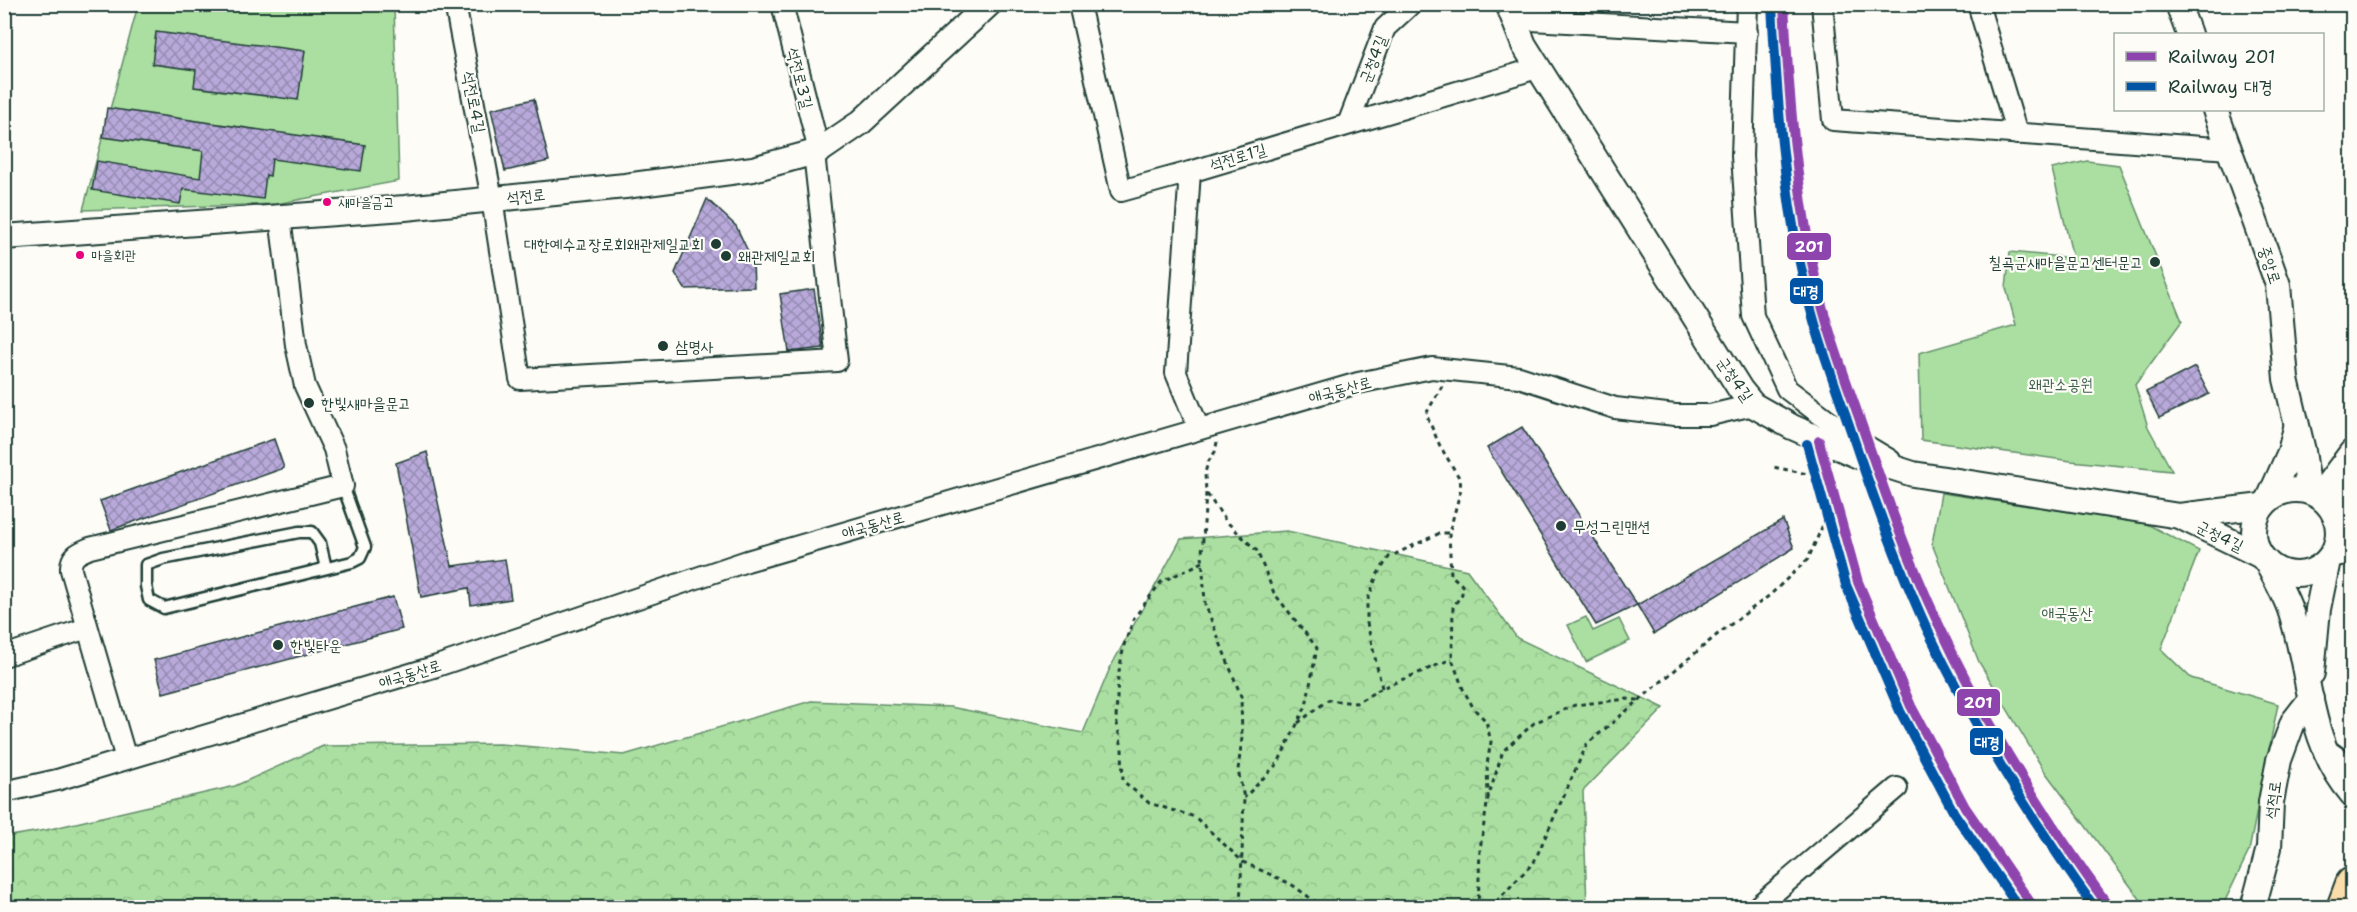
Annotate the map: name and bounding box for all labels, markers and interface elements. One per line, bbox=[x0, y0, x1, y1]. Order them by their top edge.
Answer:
street label: 군청4길 bbox=[1354, 32, 1392, 86]
legend bbox=[2114, 33, 2324, 111]
street label: 석전로3길 bbox=[782, 45, 818, 111]
text: Railway 201 bbox=[2168, 45, 2276, 69]
street label: 석전로4길 bbox=[458, 69, 490, 135]
text: Railway 대경 bbox=[2168, 75, 2273, 99]
street label: 석전로1길 bbox=[1207, 138, 1269, 176]
street label: 석전로 bbox=[506, 184, 546, 208]
place label: 새마을금고 bbox=[338, 193, 394, 211]
marker: 새마을금고 bbox=[321, 196, 333, 208]
line badge: 201 bbox=[1786, 232, 1832, 261]
place label: 대한예수교장로회왜관제일교회 bbox=[524, 234, 704, 255]
text: 201 bbox=[1795, 236, 1823, 257]
marker: 대한예수교장로회왜관제일교회 bbox=[709, 237, 723, 251]
street label: 중앙로 bbox=[2254, 243, 2286, 287]
place label: 마을회관 bbox=[91, 246, 136, 264]
place label: 왜관제일교회 bbox=[738, 246, 815, 267]
marker: 마을회관 bbox=[74, 249, 86, 261]
marker: 왜관제일교회 bbox=[719, 249, 733, 263]
place label: 칠곡군새마을문고센터문고 bbox=[1989, 252, 2143, 273]
marker: 칠곡군새마을문고센터문고 bbox=[2148, 255, 2162, 269]
line badge: 대경 bbox=[1789, 277, 1824, 305]
text: 대경 bbox=[1793, 281, 1819, 302]
place label: 삼명사 bbox=[675, 336, 714, 357]
marker: 삼명사 bbox=[656, 339, 670, 353]
street label: 군청4길 bbox=[1712, 353, 1758, 406]
street label: 애국동산로 bbox=[1306, 372, 1374, 408]
park label: 왜관소공원 bbox=[2029, 374, 2093, 395]
place label: 한빛새마을문고 bbox=[321, 393, 411, 414]
marker: 한빛새마을문고 bbox=[302, 396, 316, 410]
street label: 애국동산로 bbox=[839, 506, 907, 544]
place label: 무성그린맨션 bbox=[1573, 516, 1650, 537]
street label: 군청4길 bbox=[2193, 516, 2247, 556]
marker: 무성그린맨션 bbox=[1554, 519, 1568, 533]
park label: 애국동산 bbox=[2041, 603, 2093, 624]
place label: 한빛타운 bbox=[290, 635, 342, 656]
marker: 한빛타운 bbox=[271, 638, 285, 652]
street label: 애국동산로 bbox=[376, 655, 444, 693]
line badge: 201 bbox=[1956, 688, 2001, 717]
text: 201 bbox=[1964, 692, 1992, 713]
line badge: 대경 bbox=[1969, 727, 2004, 756]
text: 대경 bbox=[1974, 732, 2000, 753]
street label: 석적로 bbox=[2260, 780, 2286, 820]

